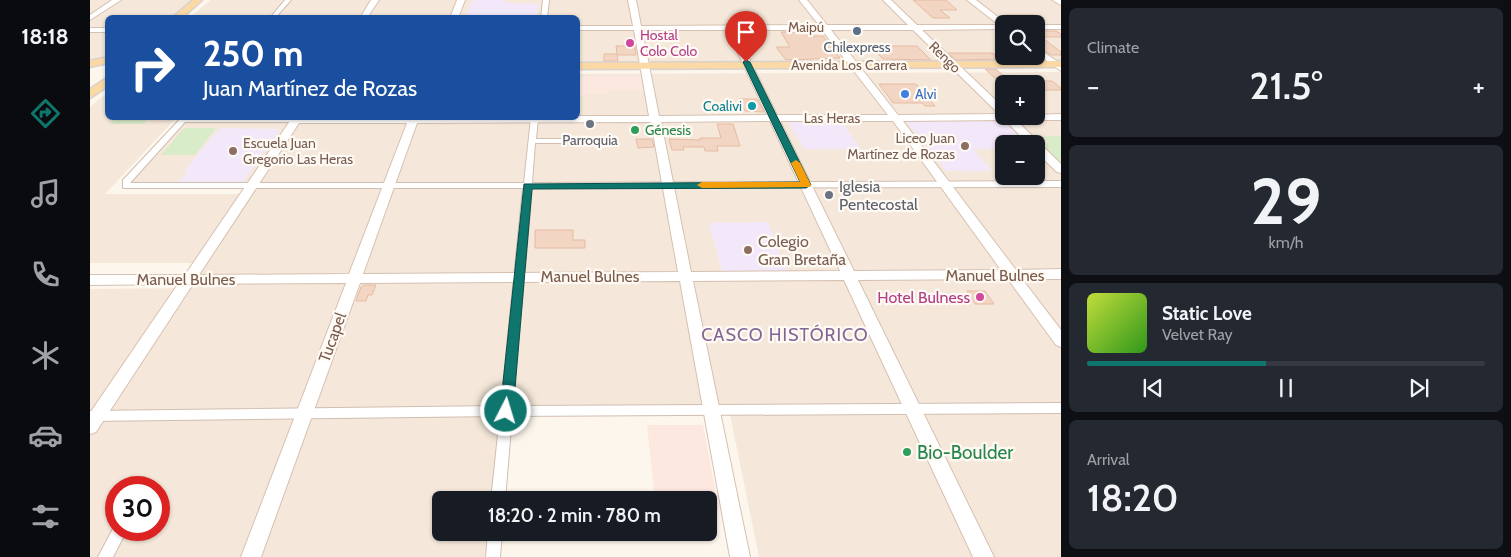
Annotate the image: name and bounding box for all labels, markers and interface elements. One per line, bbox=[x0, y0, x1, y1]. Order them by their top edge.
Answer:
pin bbox=[725, 11, 767, 62]
map controls bbox=[995, 15, 1045, 185]
button: search bbox=[995, 15, 1045, 65]
icon: arrive bbox=[732, 18, 760, 46]
street label: Maipú bbox=[788, 18, 824, 36]
text: 18:18 bbox=[21, 23, 69, 50]
marker: Chilexpress bbox=[851, 25, 863, 37]
place label: Hostal Colo Colo bbox=[640, 26, 698, 60]
text: 250 m bbox=[203, 32, 303, 75]
icon: right bbox=[120, 35, 185, 100]
marker: Hostal Colo Colo bbox=[624, 37, 636, 49]
street label: Rengo bbox=[925, 37, 965, 77]
place label: Chilexpress bbox=[824, 38, 891, 56]
text: Climate bbox=[1087, 38, 1139, 57]
street label: Avenida Los Carrera bbox=[791, 56, 907, 74]
text: 21.5° bbox=[1249, 62, 1323, 109]
text: − bbox=[1087, 69, 1099, 103]
text: + bbox=[1473, 69, 1485, 103]
text: Juan Martínez de Rozas bbox=[203, 75, 417, 102]
button: + bbox=[995, 75, 1045, 125]
place label: Alvi bbox=[915, 85, 937, 103]
marker: Alvi bbox=[899, 88, 911, 100]
icon: directions bbox=[28, 96, 63, 131]
place label: Coalivi bbox=[703, 97, 742, 115]
marker: Coalivi bbox=[746, 100, 758, 112]
street label: Las Heras bbox=[804, 109, 860, 127]
marker: Parroquia bbox=[584, 118, 596, 130]
place label: Génesis bbox=[645, 121, 691, 139]
marker: Génesis bbox=[629, 124, 641, 136]
place label: Liceo Juan Martínez de Rozas bbox=[847, 129, 955, 163]
place label: Parroquia bbox=[562, 131, 618, 149]
place label: Escuela Juan Gregorio Las Heras bbox=[243, 134, 353, 168]
button: − bbox=[995, 135, 1045, 185]
marker: Liceo Juan Martínez de Rozas bbox=[959, 140, 971, 152]
marker: Escuela Juan Gregorio Las Heras bbox=[227, 145, 239, 157]
text: 29 bbox=[1251, 161, 1321, 240]
icon: music bbox=[28, 176, 63, 211]
place label: Iglesia Pentecostal bbox=[839, 177, 918, 214]
marker: Iglesia Pentecostal bbox=[823, 189, 835, 201]
place label: Colegio Gran Bretaña bbox=[758, 232, 846, 269]
text: km/h bbox=[1268, 233, 1304, 252]
marker: Colegio Gran Bretaña bbox=[742, 244, 754, 256]
icon: phone bbox=[28, 257, 63, 292]
street label: Manuel Bulnes bbox=[946, 266, 1045, 285]
street label: Manuel Bulnes bbox=[541, 267, 640, 286]
street label: Manuel Bulnes bbox=[137, 270, 236, 289]
place label: Hotel Bulness bbox=[877, 288, 970, 307]
marker: Hotel Bulness bbox=[974, 291, 986, 303]
text: Static Love bbox=[1162, 302, 1252, 325]
street label: Tucapel bbox=[315, 310, 350, 365]
district label: CASCO HISTÓRICO bbox=[701, 324, 869, 346]
text: Velvet Ray bbox=[1162, 325, 1233, 344]
icon: climate bbox=[28, 338, 63, 373]
icon: previous bbox=[1139, 374, 1167, 402]
icon: pause bbox=[1272, 374, 1300, 402]
icon: next bbox=[1405, 374, 1433, 402]
position arrow bbox=[479, 384, 531, 436]
icon: car bbox=[28, 418, 63, 453]
place label: Bio-Boulder bbox=[917, 441, 1013, 464]
marker: Bio-Boulder bbox=[901, 446, 913, 458]
text: Arrival bbox=[1087, 450, 1130, 469]
text: 18:20 bbox=[1087, 474, 1178, 521]
speed limit sign: 30 bbox=[105, 476, 170, 541]
icon: filters bbox=[28, 499, 63, 534]
text: 18:20 · 2 min · 780 m bbox=[488, 504, 661, 527]

